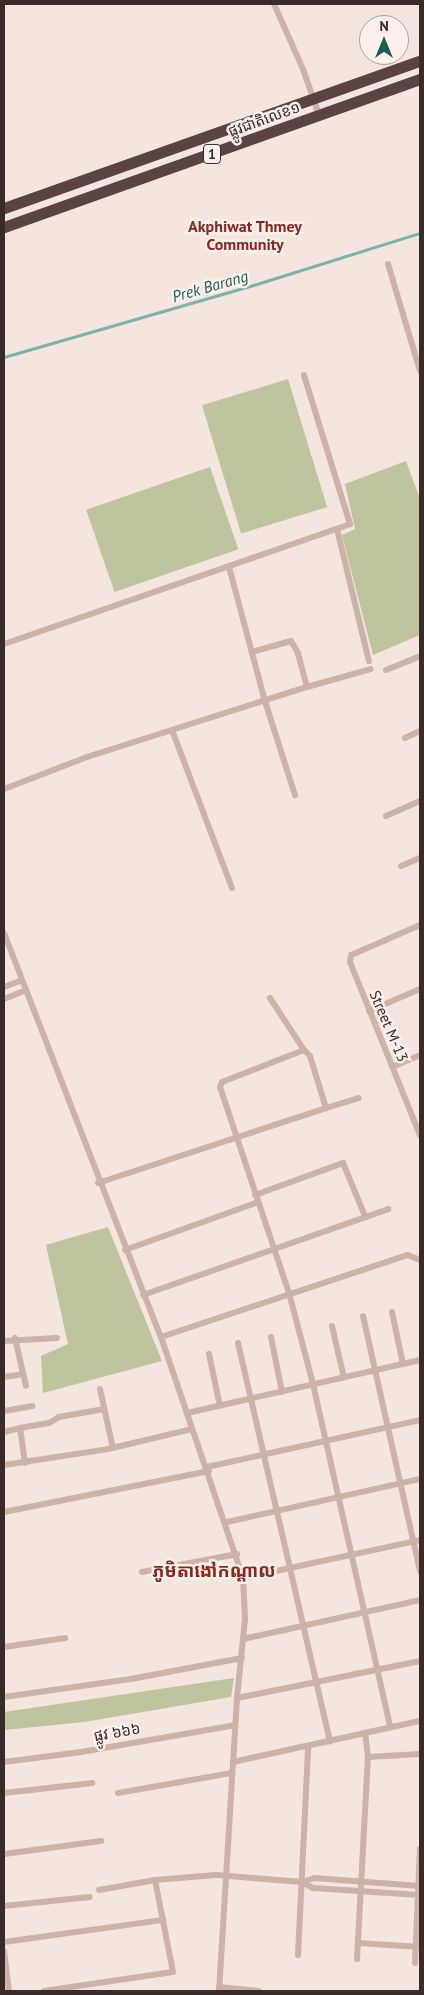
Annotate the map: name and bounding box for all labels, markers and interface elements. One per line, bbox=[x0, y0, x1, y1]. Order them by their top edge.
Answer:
north arrow bbox=[359, 15, 409, 65]
text: N bbox=[379, 17, 389, 35]
street label: ផ្លូវជាតិលេខ១ bbox=[226, 98, 302, 140]
road number: 1 bbox=[202, 142, 222, 166]
district label: Akphiwat Thmey Community bbox=[188, 216, 302, 254]
water label: Prek Barang bbox=[170, 266, 250, 306]
street label: Street M-13 bbox=[366, 988, 412, 1064]
district label: ភូមិតាងៅកណ្តាល bbox=[152, 1560, 276, 1582]
street label: ផ្លូវ ៦៦៦ bbox=[92, 1719, 142, 1745]

